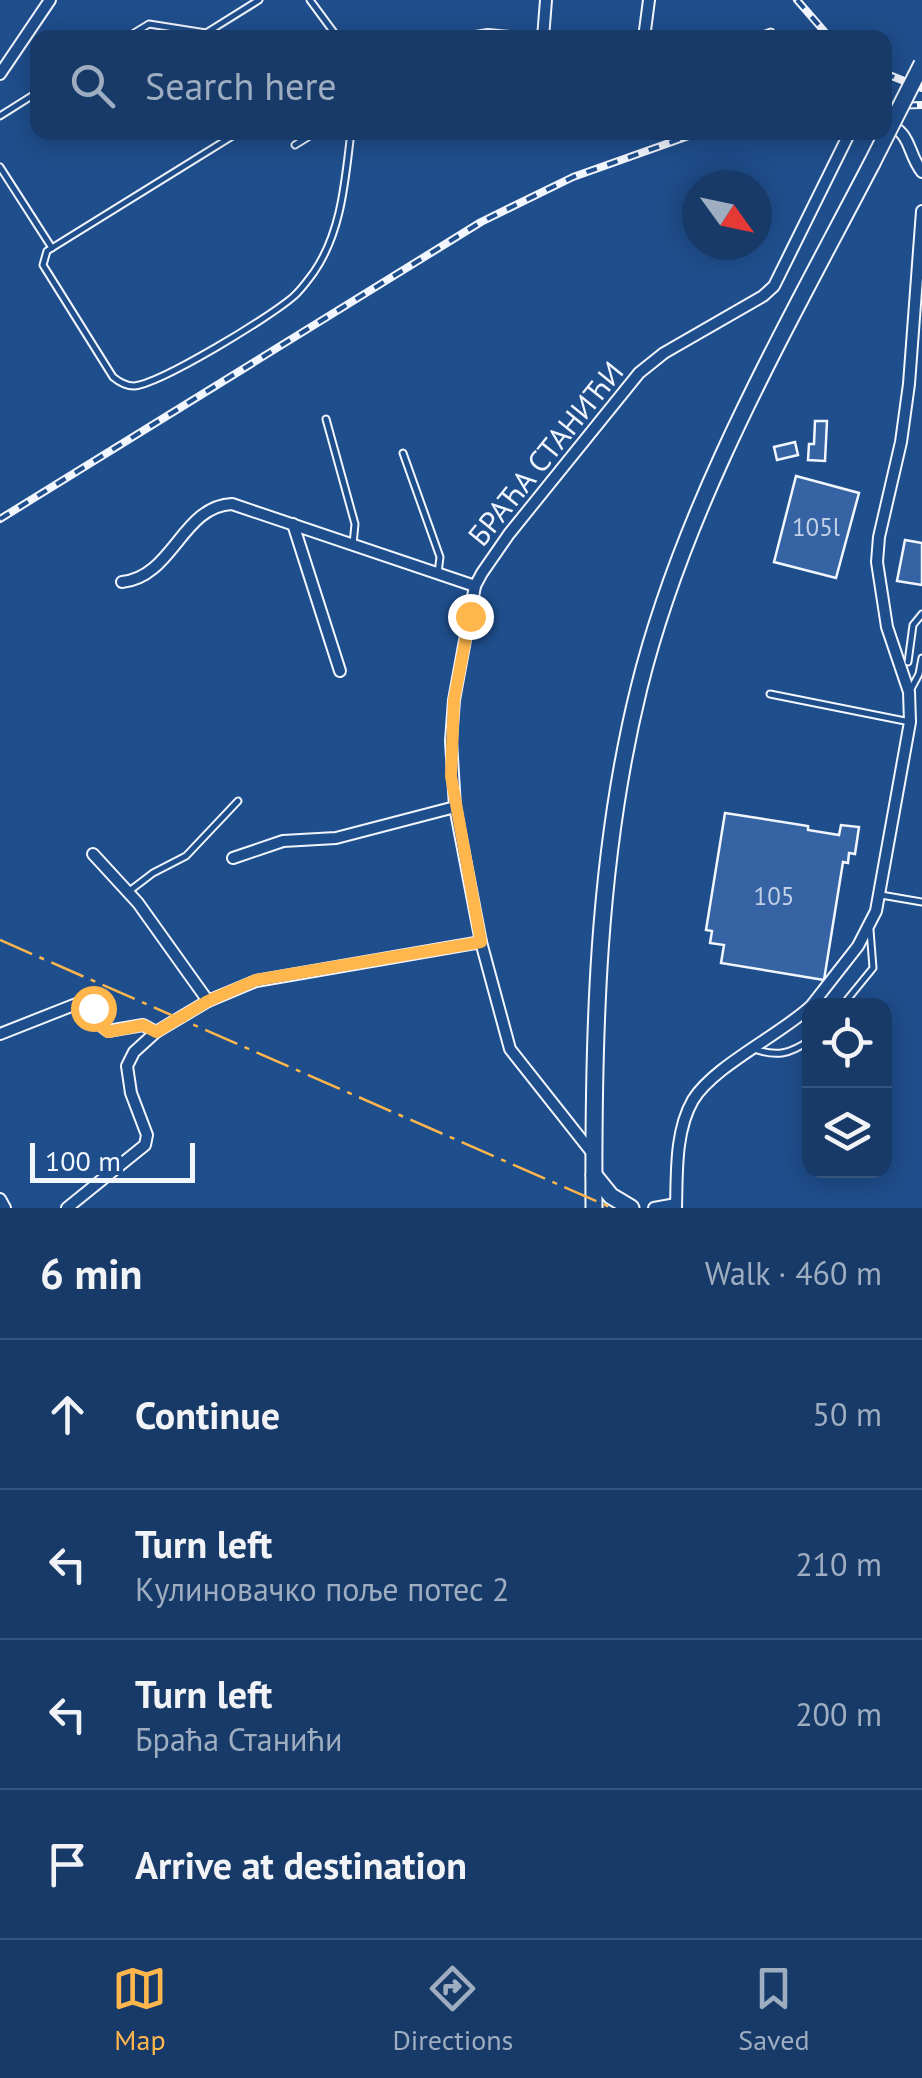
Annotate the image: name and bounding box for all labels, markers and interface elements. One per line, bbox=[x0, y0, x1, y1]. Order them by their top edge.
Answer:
search box bbox=[30, 30, 892, 140]
icon: search bbox=[65, 58, 120, 113]
text: Search here bbox=[145, 61, 337, 110]
north arrow bbox=[682, 170, 772, 260]
street label: БРАЋА СТАНИЋИ bbox=[459, 353, 631, 553]
house number: 105l bbox=[792, 511, 841, 543]
route end bbox=[448, 594, 494, 640]
house number: 105 bbox=[754, 880, 794, 912]
route start bbox=[71, 986, 117, 1032]
map controls bbox=[802, 998, 892, 1178]
button: locate bbox=[802, 998, 892, 1088]
button: layers bbox=[802, 1088, 892, 1178]
scale bar bbox=[30, 1138, 195, 1182]
text: 100 m bbox=[45, 1142, 121, 1179]
text: 6 min bbox=[40, 1246, 142, 1301]
text: Walk · 460 m bbox=[705, 1252, 882, 1294]
icon: ahead bbox=[40, 1387, 95, 1442]
text: Continue bbox=[135, 1390, 280, 1439]
text: 50 m bbox=[813, 1393, 882, 1435]
text: Turn left bbox=[135, 1519, 272, 1568]
icon: left bbox=[40, 1537, 95, 1592]
text: 210 m bbox=[795, 1543, 882, 1585]
text: Кулиновачко поље потес 2 bbox=[135, 1568, 509, 1610]
text: Turn left bbox=[135, 1669, 272, 1718]
icon: left bbox=[40, 1687, 95, 1742]
text: 200 m bbox=[795, 1693, 882, 1735]
text: Браћа Станићи bbox=[135, 1718, 342, 1760]
icon: arrive bbox=[40, 1837, 95, 1892]
text: Arrive at destination bbox=[135, 1840, 467, 1889]
tab: Map bbox=[112, 1961, 167, 2058]
tab: Directions bbox=[392, 1961, 513, 2058]
tab: Saved bbox=[738, 1961, 810, 2058]

